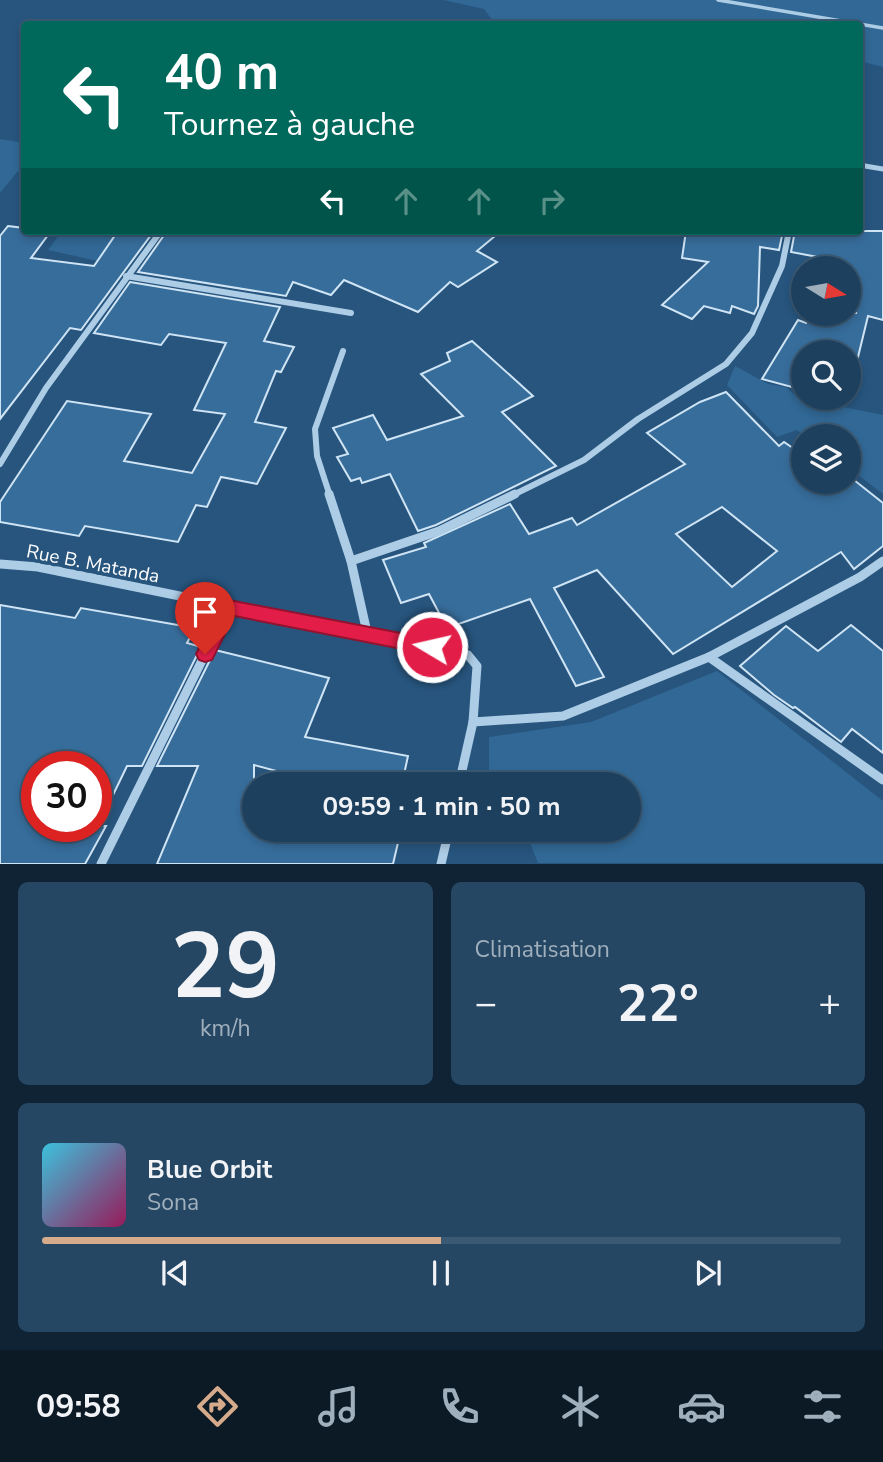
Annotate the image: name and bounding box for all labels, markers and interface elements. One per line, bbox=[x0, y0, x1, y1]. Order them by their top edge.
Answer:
text: 40 m bbox=[164, 39, 279, 106]
icon: left bbox=[49, 49, 140, 140]
text: Tournez à gauche bbox=[164, 103, 415, 146]
icon: left bbox=[314, 182, 352, 220]
icon: ahead bbox=[387, 182, 425, 220]
icon: ahead bbox=[460, 182, 498, 220]
icon: right bbox=[533, 182, 571, 220]
north arrow bbox=[791, 256, 861, 326]
map controls bbox=[791, 256, 861, 494]
button: search bbox=[791, 340, 861, 410]
button: layers bbox=[791, 424, 861, 494]
street label: Rue B. Matanda bbox=[24, 538, 162, 590]
pin bbox=[175, 582, 235, 654]
icon: arrive bbox=[186, 593, 224, 631]
position arrow bbox=[395, 610, 469, 684]
speed limit sign: 30 bbox=[21, 751, 112, 842]
text: 09:59 · 1 min · 50 m bbox=[322, 789, 561, 824]
text: 29 bbox=[171, 905, 280, 1029]
text: Climatisation bbox=[475, 934, 610, 965]
text: 22° bbox=[617, 968, 699, 1039]
text: − bbox=[475, 978, 497, 1029]
text: + bbox=[818, 978, 841, 1029]
text: km/h bbox=[200, 1013, 251, 1044]
text: Blue Orbit bbox=[147, 1152, 272, 1187]
text: Sona bbox=[147, 1187, 199, 1218]
icon: previous bbox=[156, 1254, 194, 1292]
icon: pause bbox=[422, 1254, 460, 1292]
icon: next bbox=[689, 1254, 727, 1292]
icon: directions bbox=[193, 1382, 242, 1431]
icon: music bbox=[314, 1382, 363, 1431]
icon: phone bbox=[435, 1382, 484, 1431]
icon: climate bbox=[556, 1382, 605, 1431]
icon: car bbox=[677, 1382, 726, 1431]
icon: filters bbox=[798, 1382, 847, 1431]
text: 09:58 bbox=[36, 1385, 121, 1428]

